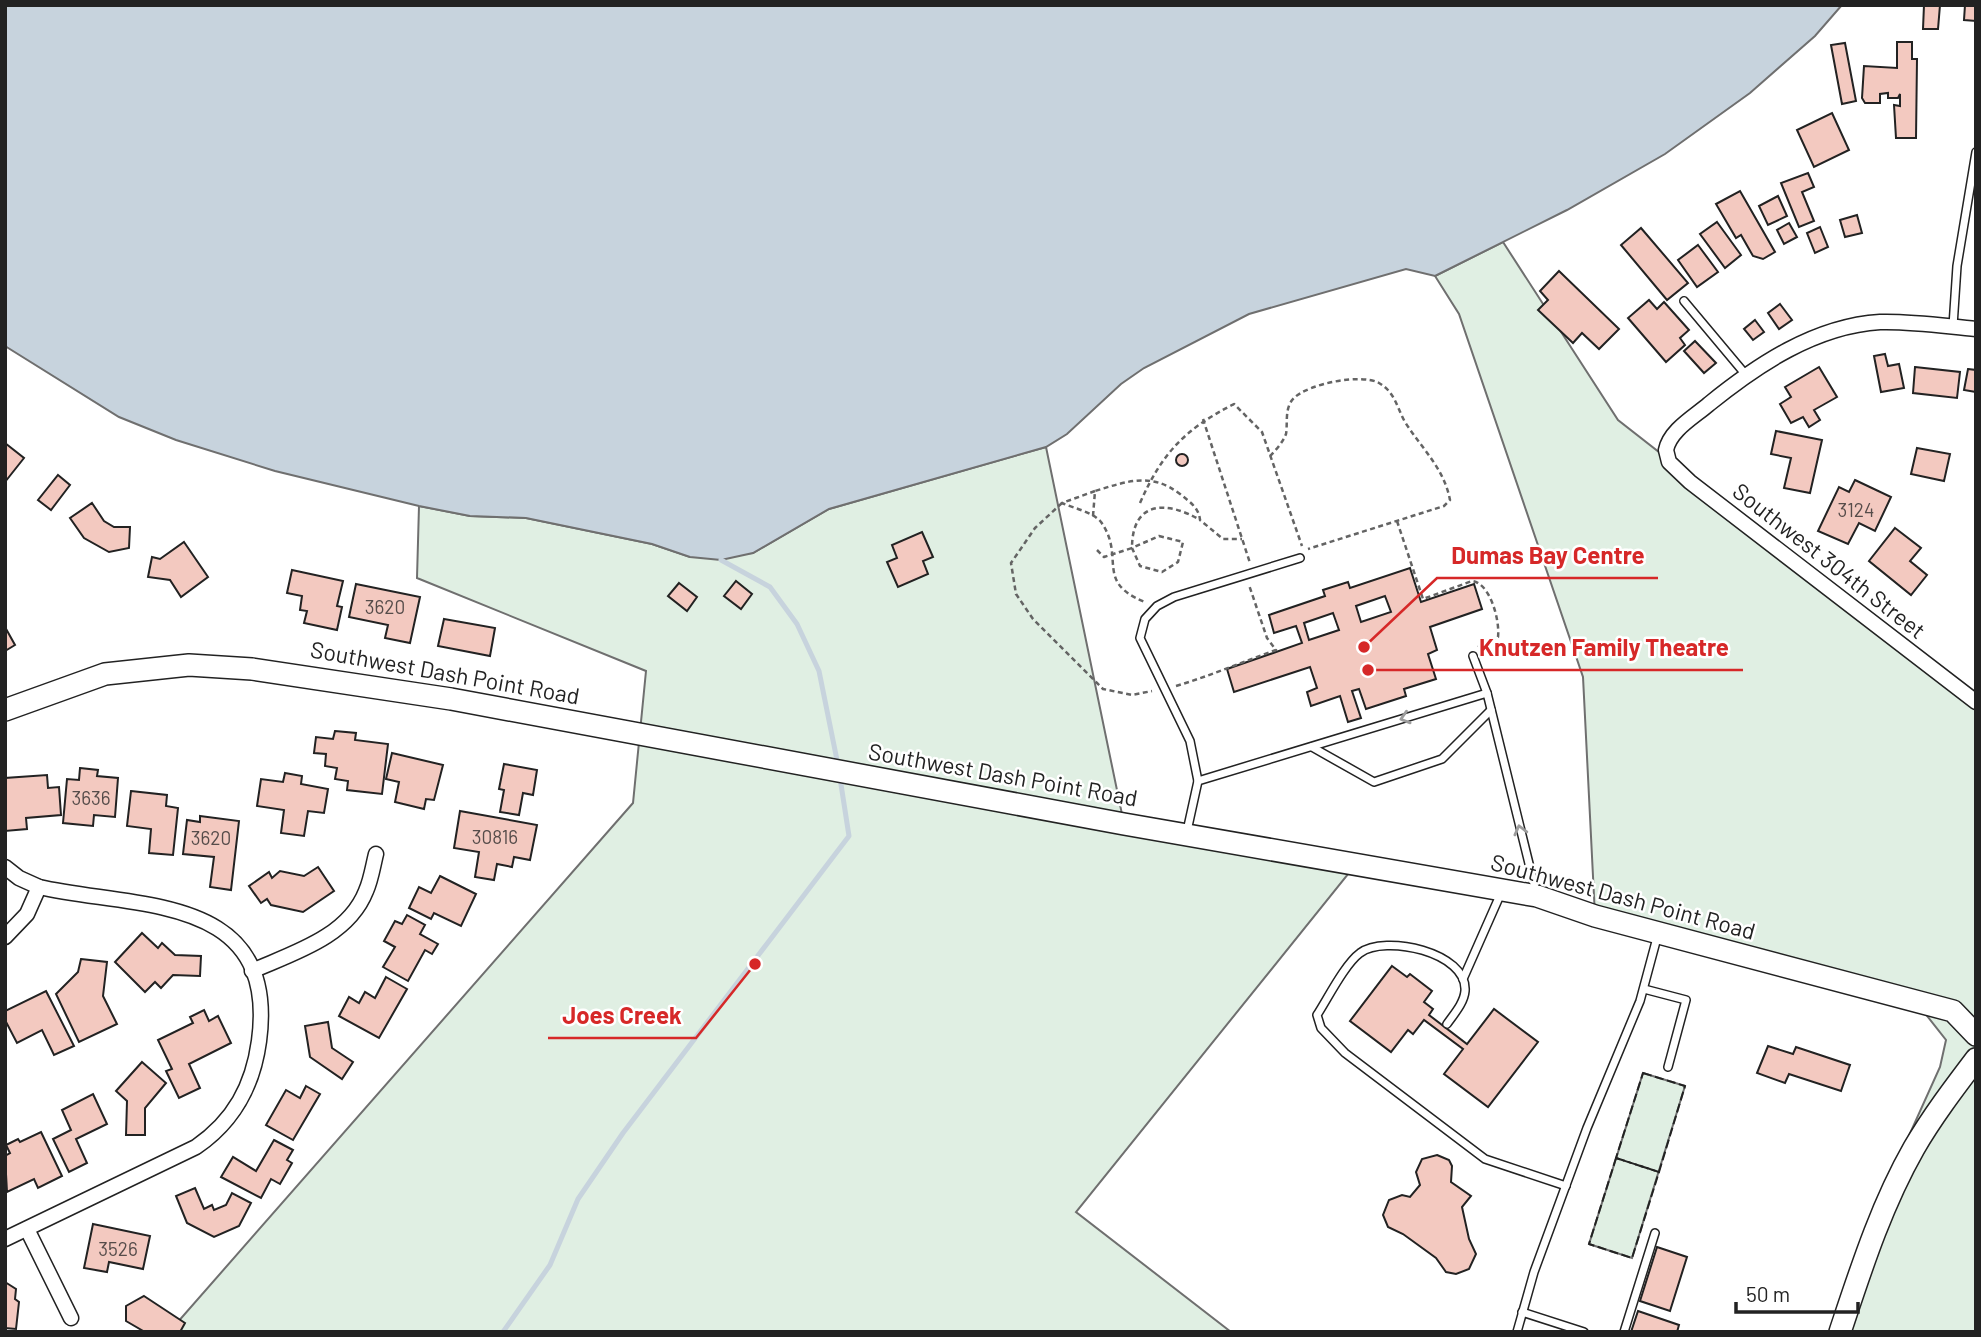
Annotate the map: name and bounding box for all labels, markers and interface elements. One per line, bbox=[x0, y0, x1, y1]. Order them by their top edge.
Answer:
street label: Southwest 304th Street bbox=[1728, 476, 1932, 644]
house number: 3124 bbox=[1838, 498, 1874, 521]
callout: Dumas Bay Centre bbox=[1437, 533, 1658, 578]
text: Dumas Bay Centre bbox=[1451, 540, 1645, 569]
house number: 3620 bbox=[365, 595, 405, 618]
callout: Knutzen Family Theatre bbox=[1465, 625, 1743, 670]
text: Knutzen Family Theatre bbox=[1479, 632, 1729, 661]
street label: Southwest Dash Point Road bbox=[308, 635, 582, 709]
one-way arrow bbox=[1399, 710, 1411, 725]
street label: Southwest Dash Point Road bbox=[866, 737, 1140, 811]
house number: 3636 bbox=[71, 786, 111, 809]
one-way arrow bbox=[1514, 824, 1528, 836]
house number: 30816 bbox=[472, 825, 518, 848]
house number: 3620 bbox=[191, 826, 231, 849]
street label: Southwest Dash Point Road bbox=[1488, 847, 1759, 945]
callout: Joes Creek bbox=[548, 993, 696, 1038]
text: Joes Creek bbox=[562, 1000, 682, 1029]
house number: 3526 bbox=[98, 1237, 138, 1260]
scale bar bbox=[1736, 1270, 1858, 1314]
text: 50 m bbox=[1746, 1281, 1790, 1306]

